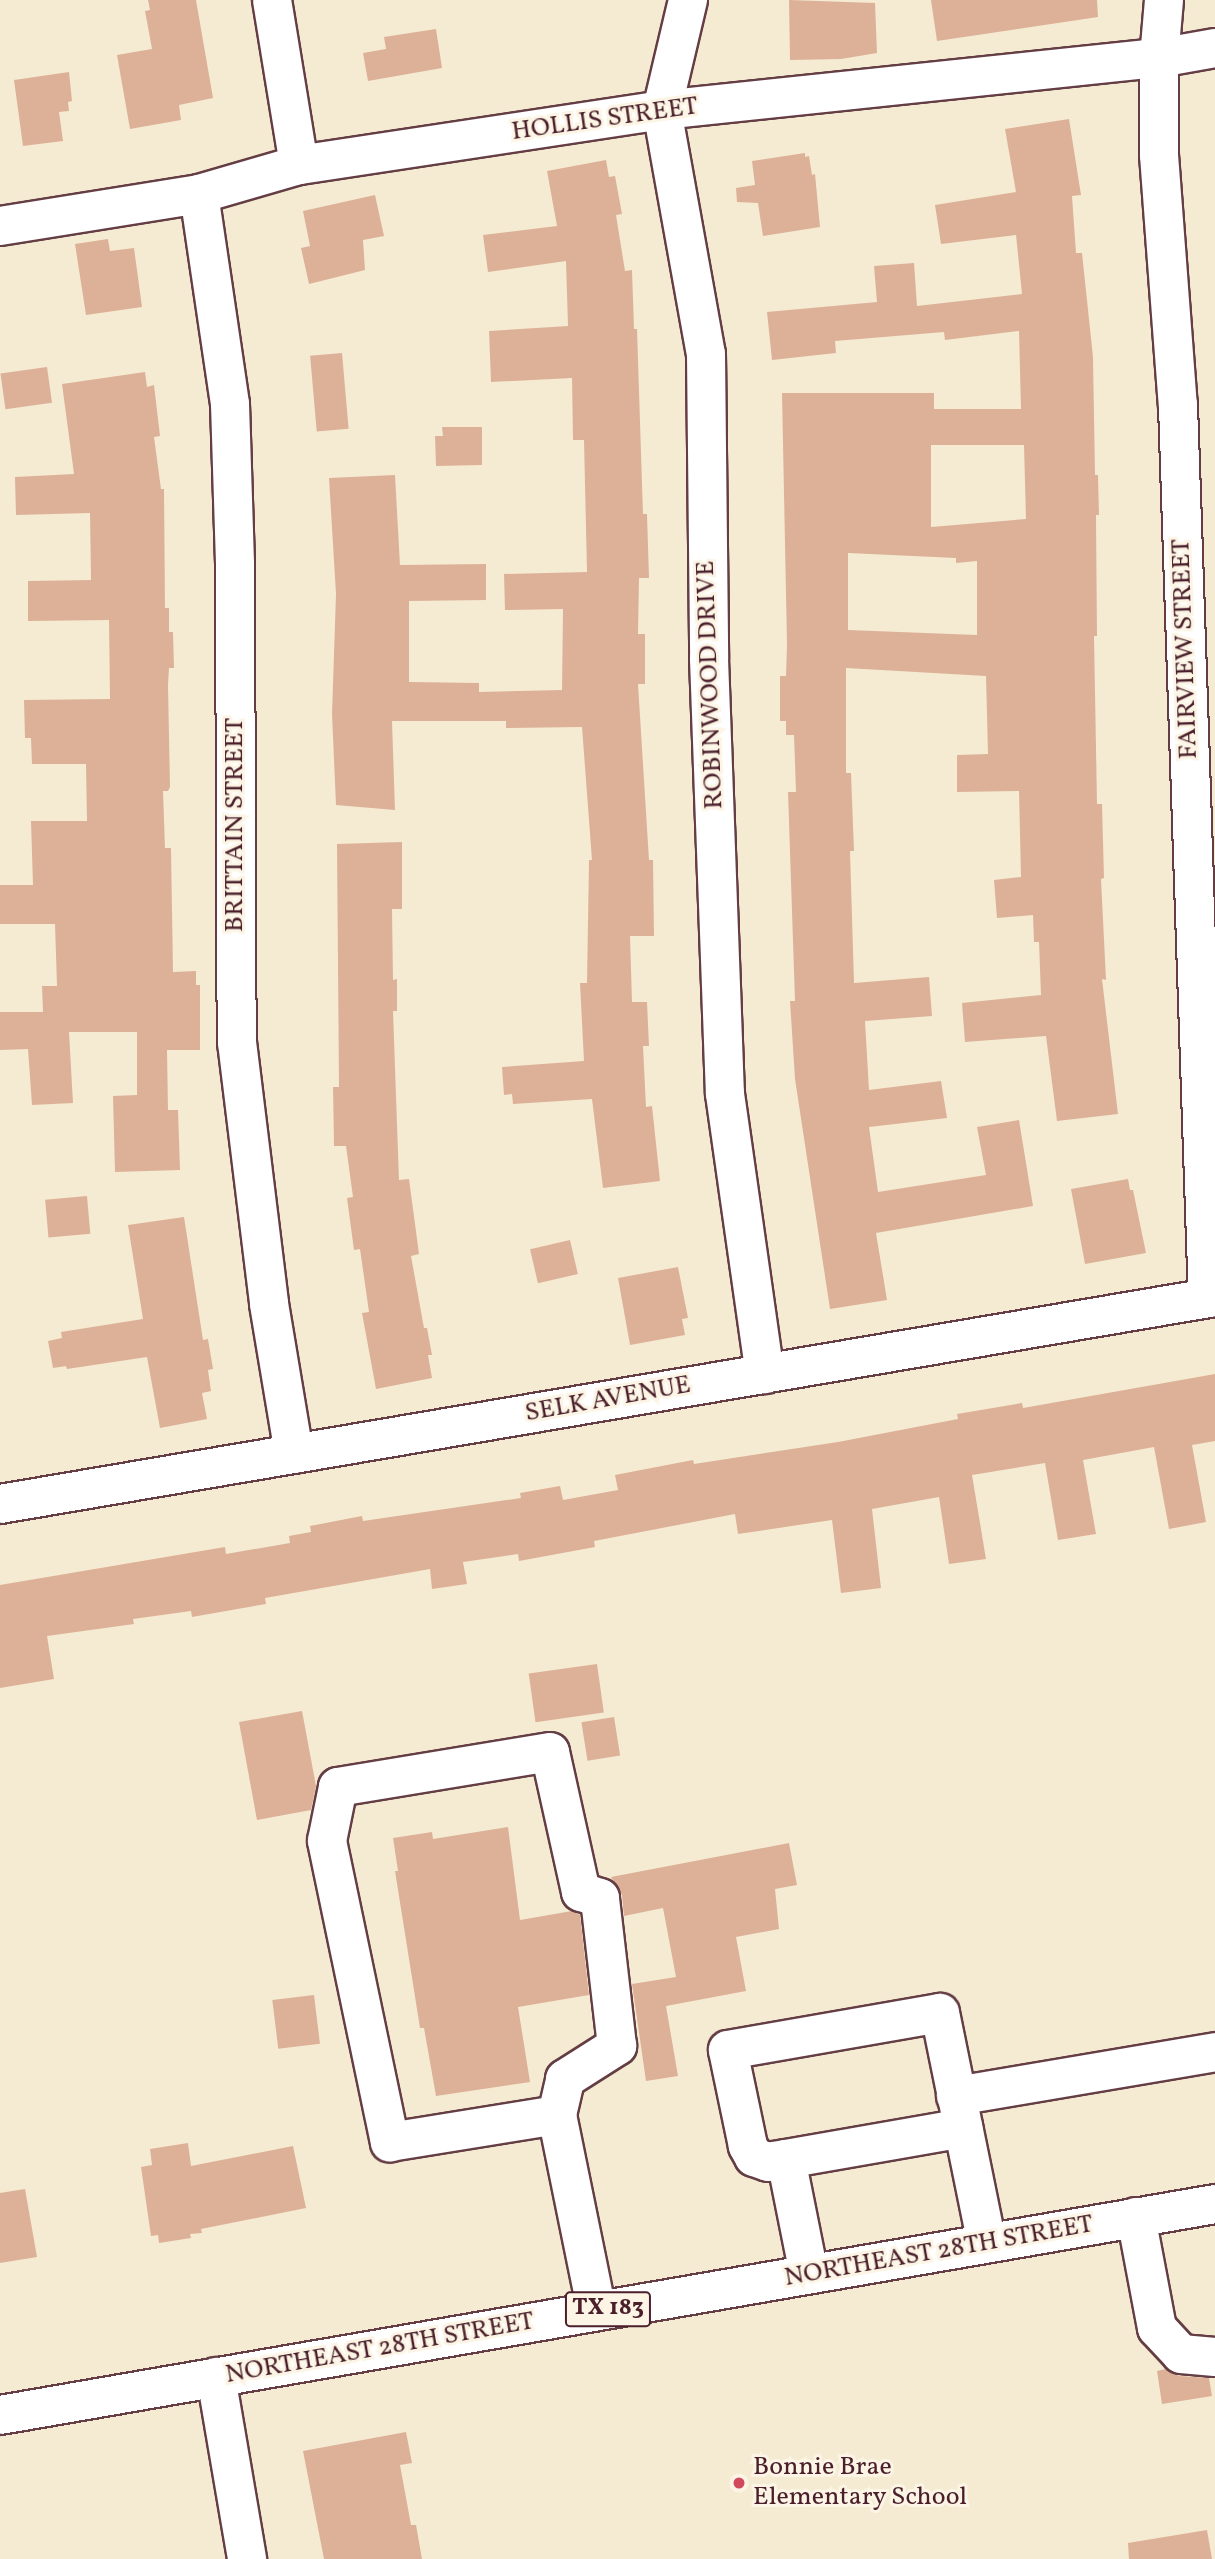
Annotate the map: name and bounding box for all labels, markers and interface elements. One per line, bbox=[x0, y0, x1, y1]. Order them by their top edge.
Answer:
street label: HOLLIS STREET bbox=[510, 91, 700, 149]
street label: FAIRVIEW STREET bbox=[1167, 538, 1205, 760]
street label: ROBINWOOD DRIVE bbox=[691, 560, 731, 810]
street label: BRITTAIN STREET bbox=[220, 718, 252, 932]
street label: SELK AVENUE bbox=[523, 1370, 693, 1430]
street label: NORTHEAST 28TH STREET bbox=[782, 2209, 1096, 2295]
road number: TX 183 bbox=[564, 2288, 652, 2330]
street label: NORTHEAST 28TH STREET bbox=[223, 2306, 537, 2392]
place label: Bonnie Brae Elementary School bbox=[753, 2452, 968, 2514]
marker: Bonnie Brae Elementary School bbox=[731, 2475, 747, 2491]

